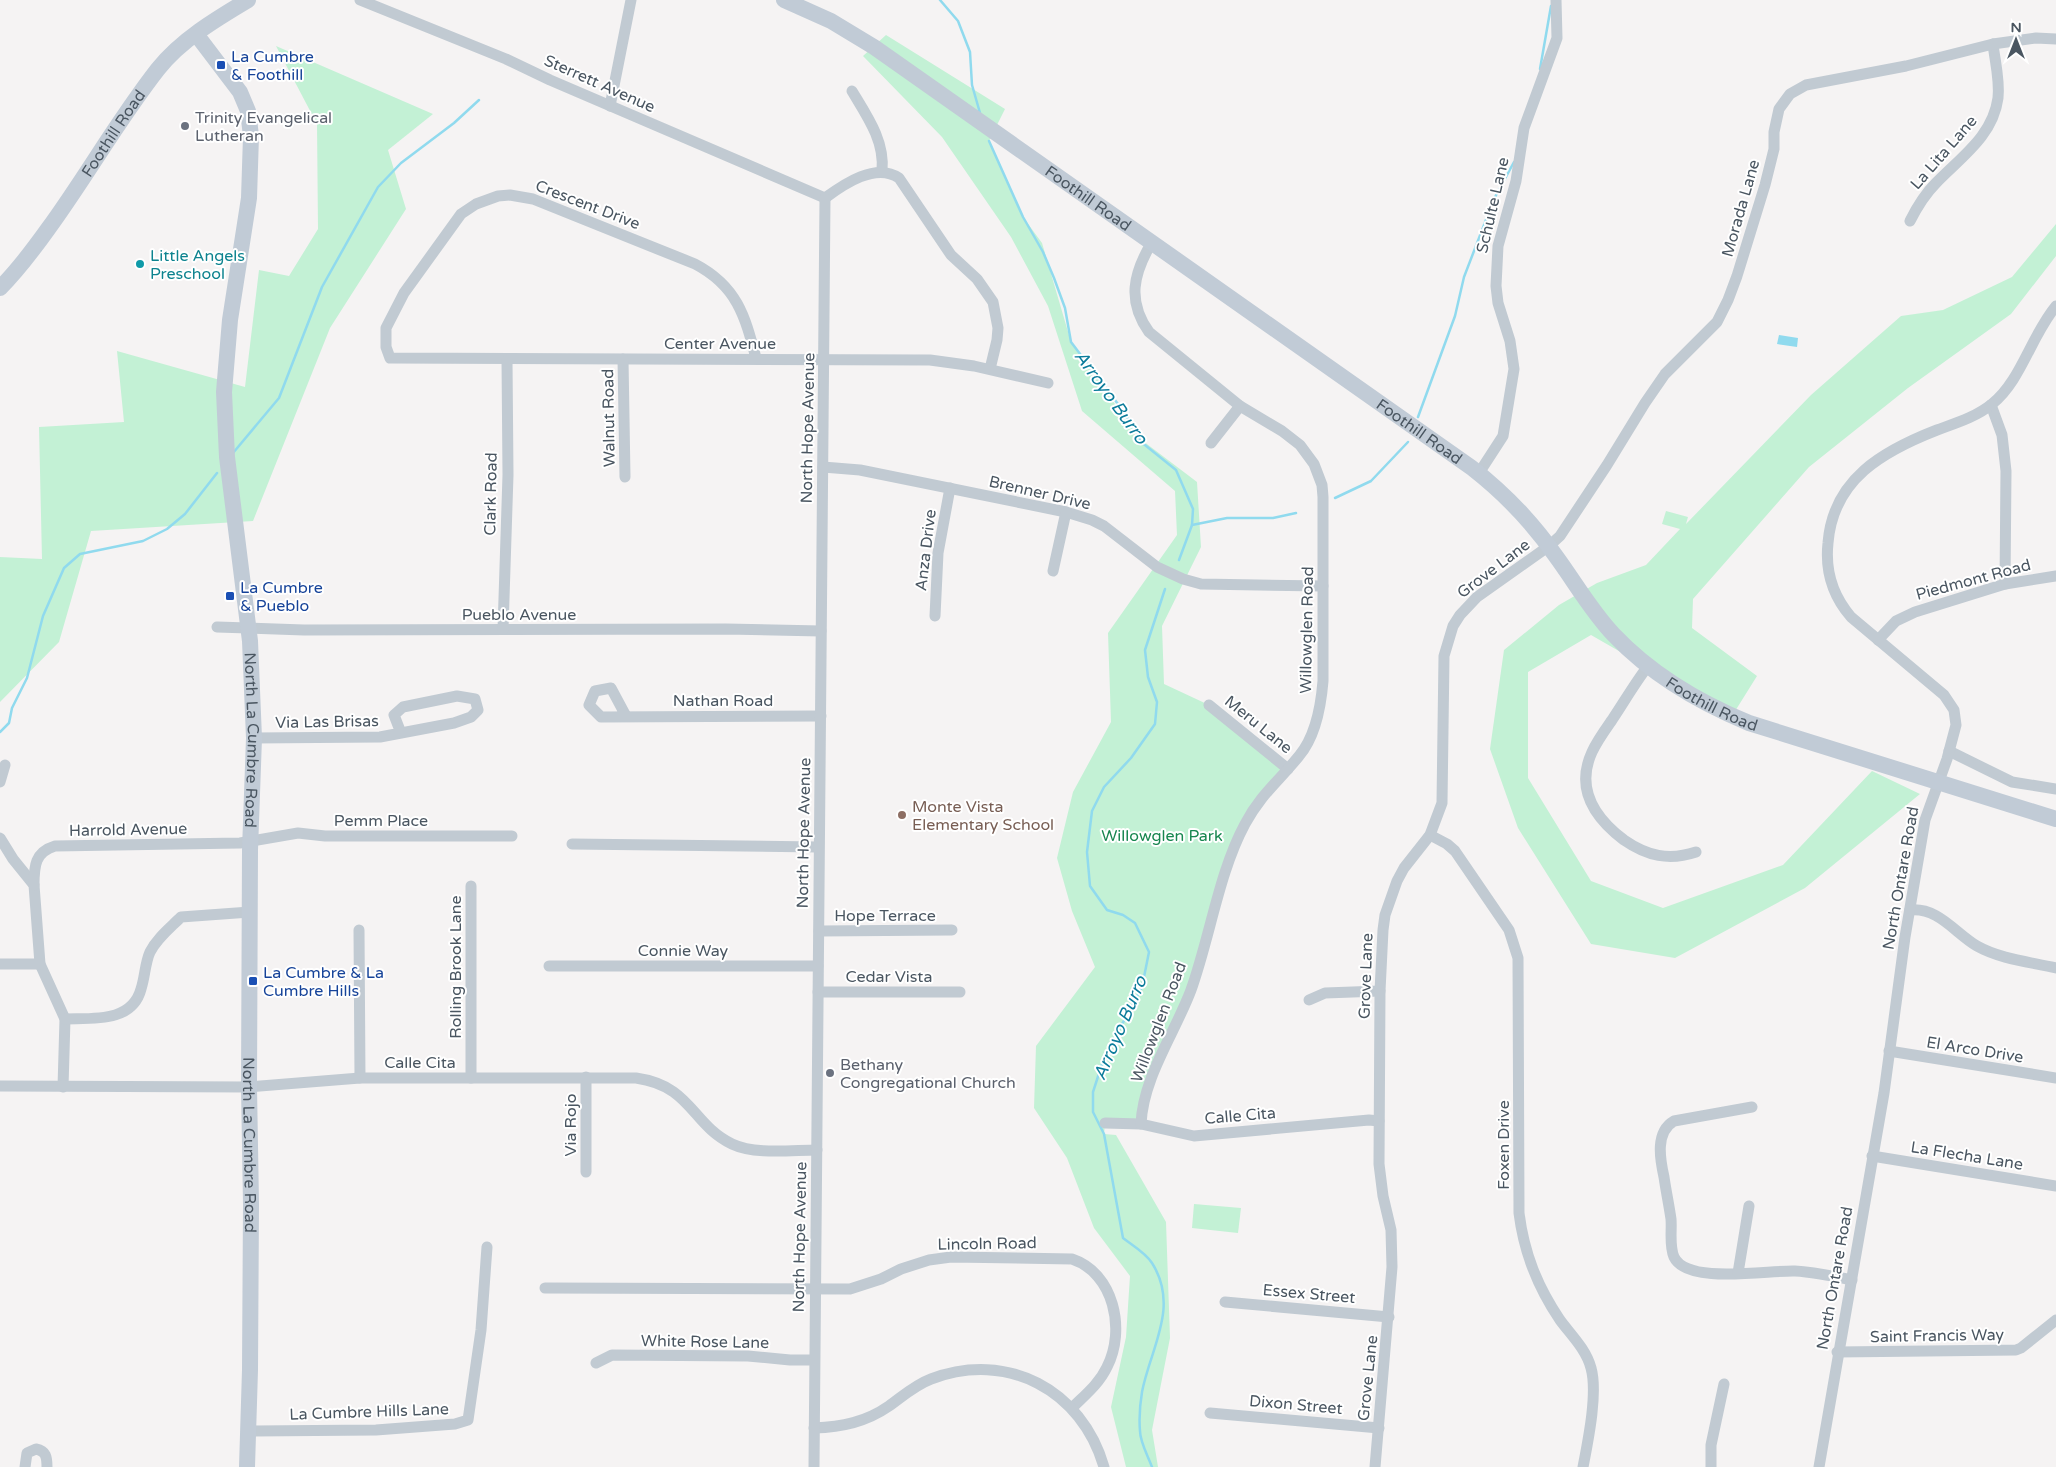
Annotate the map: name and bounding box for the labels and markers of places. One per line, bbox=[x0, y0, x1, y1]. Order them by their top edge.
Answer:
place label: La Cumbre & Foothill bbox=[231, 47, 314, 85]
marker: La Cumbre & Foothill bbox=[215, 59, 227, 71]
place label: Trinity Evangelical Lutheran bbox=[195, 108, 332, 146]
marker: Trinity Evangelical Lutheran bbox=[179, 120, 191, 132]
place label: Little Angels Preschool bbox=[150, 246, 245, 284]
marker: Little Angels Preschool bbox=[134, 258, 146, 270]
place label: La Cumbre & Pueblo bbox=[240, 578, 323, 616]
marker: La Cumbre & Pueblo bbox=[224, 590, 236, 602]
place label: Monte Vista Elementary School bbox=[912, 797, 1054, 835]
marker: Monte Vista Elementary School bbox=[896, 809, 908, 821]
place label: La Cumbre & La Cumbre Hills bbox=[263, 963, 384, 1001]
marker: La Cumbre & La Cumbre Hills bbox=[247, 975, 259, 987]
place label: Bethany Congregational Church bbox=[840, 1055, 1016, 1093]
marker: Bethany Congregational Church bbox=[824, 1067, 836, 1079]

